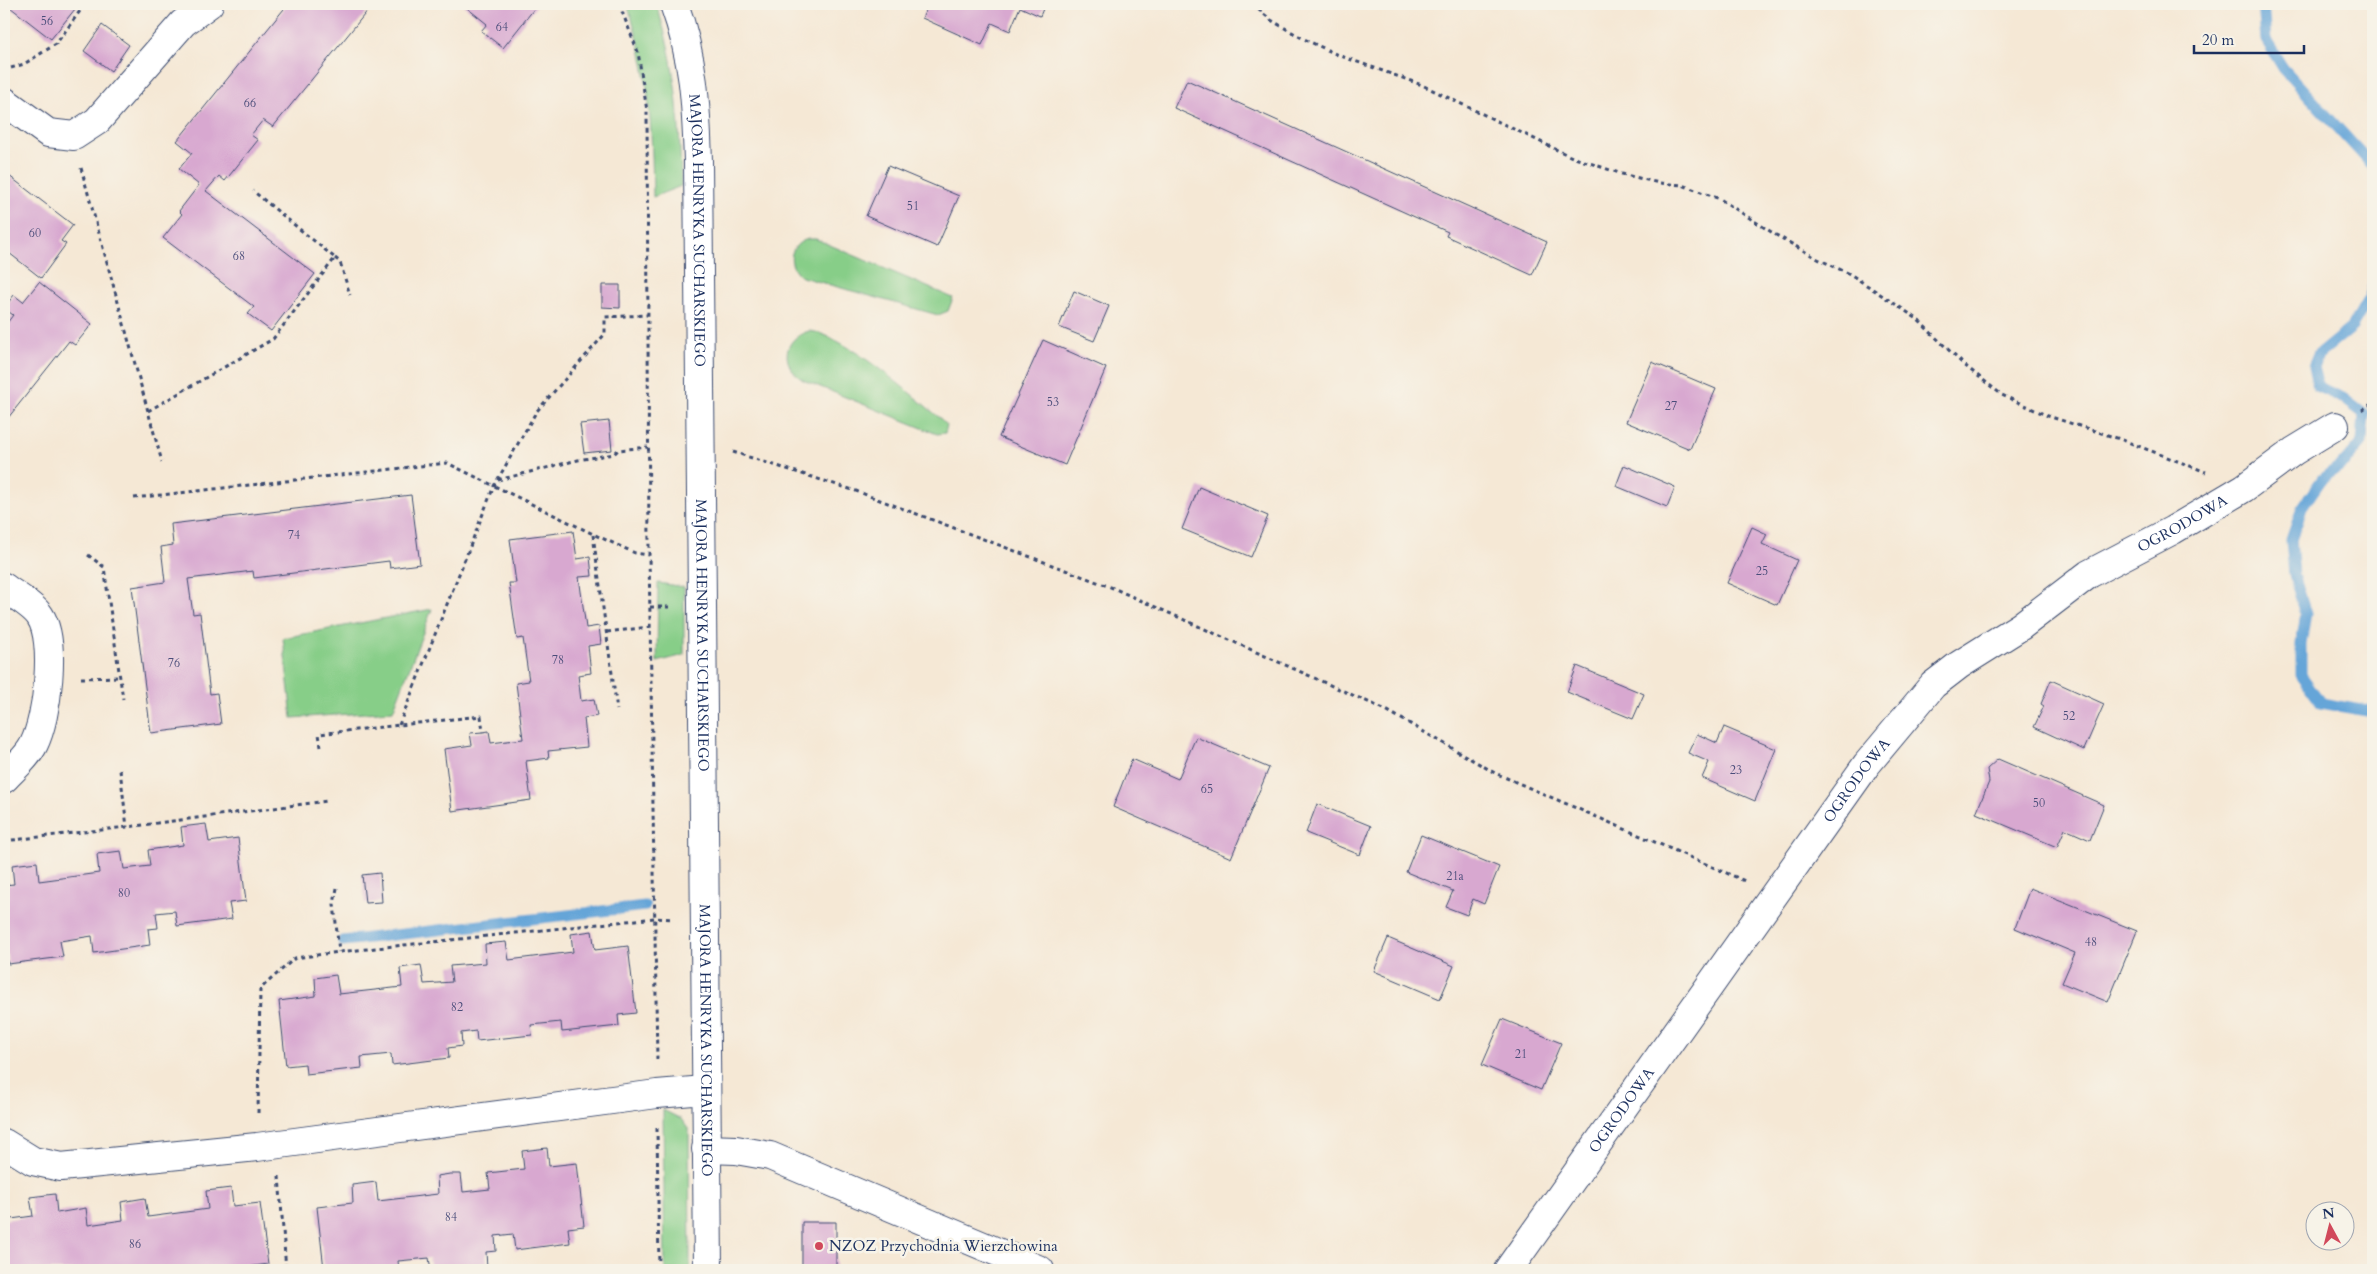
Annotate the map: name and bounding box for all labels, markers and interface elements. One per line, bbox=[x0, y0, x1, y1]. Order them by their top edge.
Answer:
house number: 56 bbox=[41, 13, 53, 29]
house number: 64 bbox=[496, 19, 508, 35]
scale bar bbox=[2194, 22, 2304, 54]
text: 20 m bbox=[2202, 30, 2234, 50]
street label: MAJORA HENRYKA SUCHARSKIEGO bbox=[684, 93, 710, 367]
house number: 66 bbox=[244, 95, 256, 111]
house number: 51 bbox=[907, 198, 919, 214]
house number: 60 bbox=[29, 225, 41, 241]
house number: 68 bbox=[233, 248, 245, 264]
house number: 53 bbox=[1047, 394, 1059, 410]
house number: 27 bbox=[1665, 398, 1677, 414]
street label: OGRODOWA bbox=[2134, 490, 2231, 557]
street label: MAJORA HENRYKA SUCHARSKIEGO bbox=[691, 499, 714, 772]
house number: 74 bbox=[288, 527, 300, 543]
house number: 25 bbox=[1756, 563, 1768, 579]
house number: 78 bbox=[552, 652, 564, 668]
house number: 76 bbox=[168, 655, 180, 671]
house number: 52 bbox=[2063, 708, 2075, 724]
street label: OGRODOWA bbox=[1818, 734, 1895, 827]
house number: 23 bbox=[1730, 762, 1742, 778]
house number: 65 bbox=[1201, 781, 1213, 797]
house number: 50 bbox=[2033, 795, 2045, 811]
house number: 21a bbox=[1446, 868, 1465, 884]
house number: 80 bbox=[118, 885, 130, 901]
street label: MAJORA HENRYKA SUCHARSKIEGO bbox=[695, 904, 717, 1177]
house number: 48 bbox=[2085, 934, 2097, 950]
house number: 82 bbox=[451, 999, 463, 1015]
house number: 21 bbox=[1515, 1046, 1527, 1062]
street label: OGRODOWA bbox=[1584, 1063, 1659, 1157]
north arrow bbox=[2304, 1202, 2354, 1252]
text: N bbox=[2321, 1203, 2336, 1224]
house number: 84 bbox=[445, 1209, 457, 1225]
house number: 86 bbox=[129, 1236, 141, 1252]
place label: NZOZ Przychodnia Wierzchowina bbox=[829, 1236, 1058, 1256]
marker: NZOZ Przychodnia Wierzchowina bbox=[813, 1240, 825, 1252]

